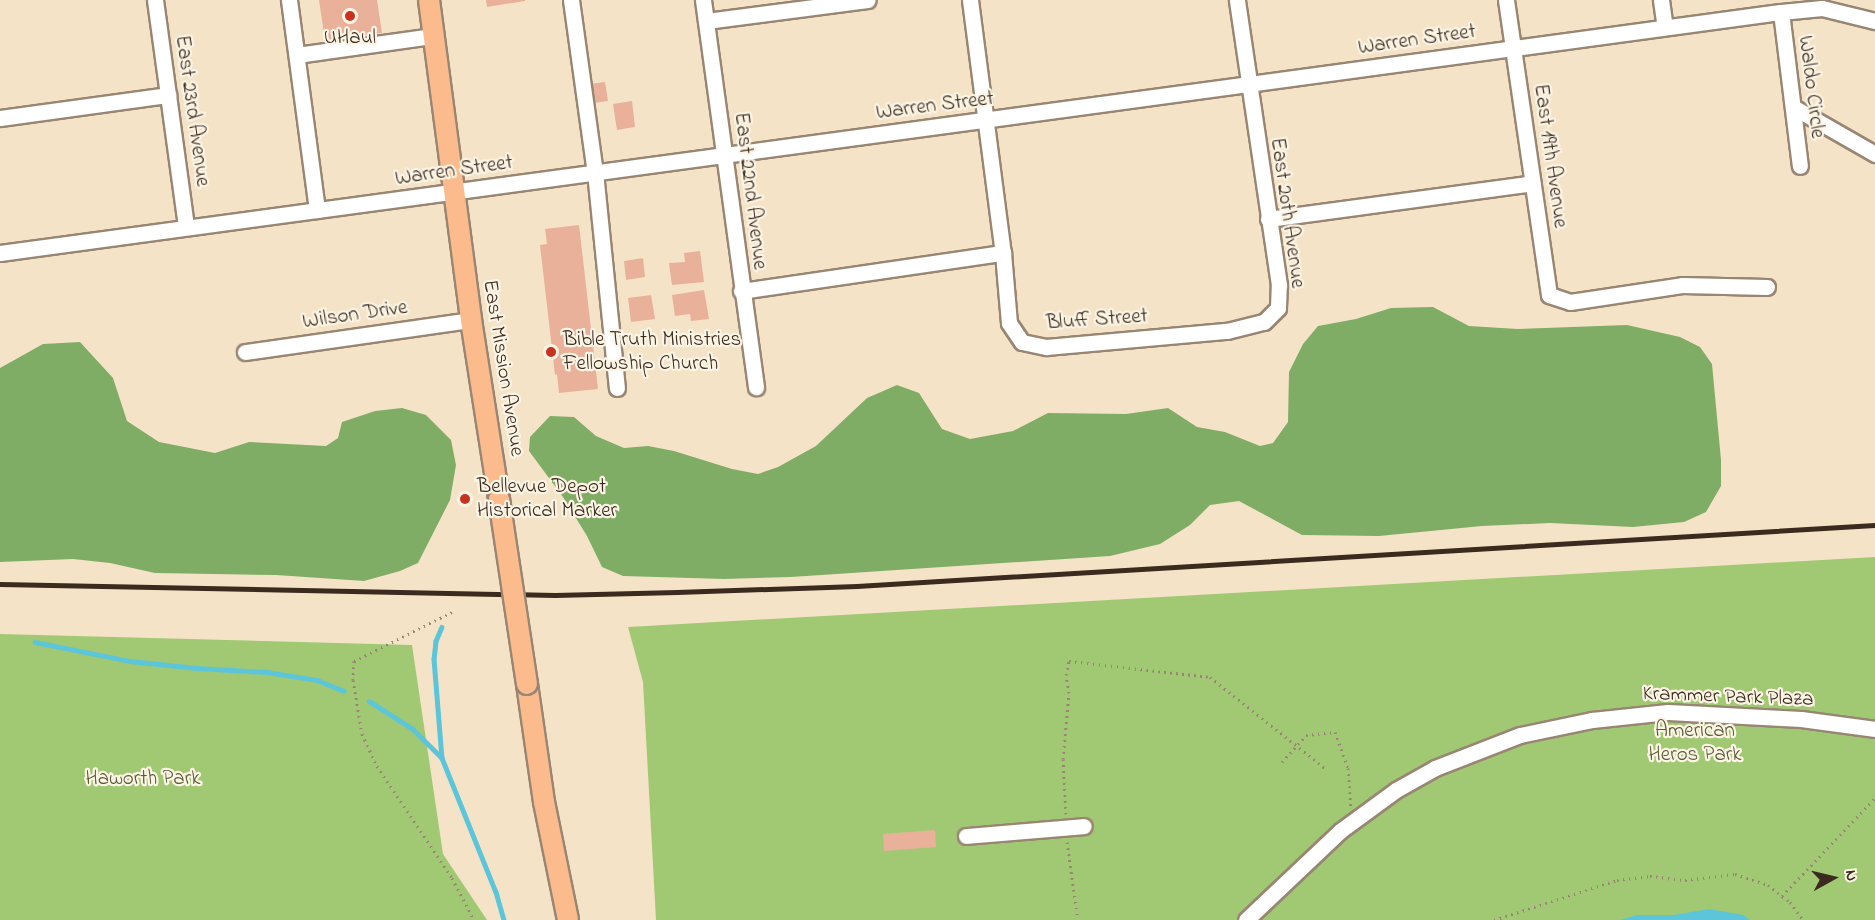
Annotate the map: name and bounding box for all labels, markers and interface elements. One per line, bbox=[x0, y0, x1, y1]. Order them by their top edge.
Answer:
marker: UHaul bbox=[343, 9, 357, 23]
street label: Warren Street bbox=[1357, 19, 1477, 61]
place label: UHaul bbox=[324, 25, 376, 51]
street label: East 23rd Avenue bbox=[169, 34, 215, 188]
street label: Waldo Circle bbox=[1792, 34, 1830, 140]
street label: East 19th Avenue bbox=[1527, 82, 1573, 230]
street label: Warren Street bbox=[875, 86, 995, 126]
street label: East 22nd Avenue bbox=[728, 111, 772, 271]
street label: East 20th Avenue bbox=[1264, 136, 1310, 290]
street label: Warren Street bbox=[394, 150, 514, 192]
street label: East Mission Avenue bbox=[477, 278, 529, 458]
street label: Wilson Drive bbox=[301, 295, 409, 335]
street label: Bluff Street bbox=[1045, 304, 1149, 336]
place label: Bible Truth Ministries Fellowship Church bbox=[563, 327, 741, 377]
marker: Bible Truth Ministries Fellowship Church bbox=[544, 345, 558, 359]
place label: Bellevue Depot Historical Marker bbox=[477, 474, 617, 524]
marker: Bellevue Depot Historical Marker bbox=[458, 492, 472, 506]
street label: Krammer Park Plaza bbox=[1642, 681, 1814, 713]
park label: American Heros Park bbox=[1649, 718, 1741, 768]
park label: Haworth Park bbox=[86, 766, 200, 792]
north arrow bbox=[1803, 848, 1863, 908]
text: N bbox=[1838, 868, 1863, 883]

